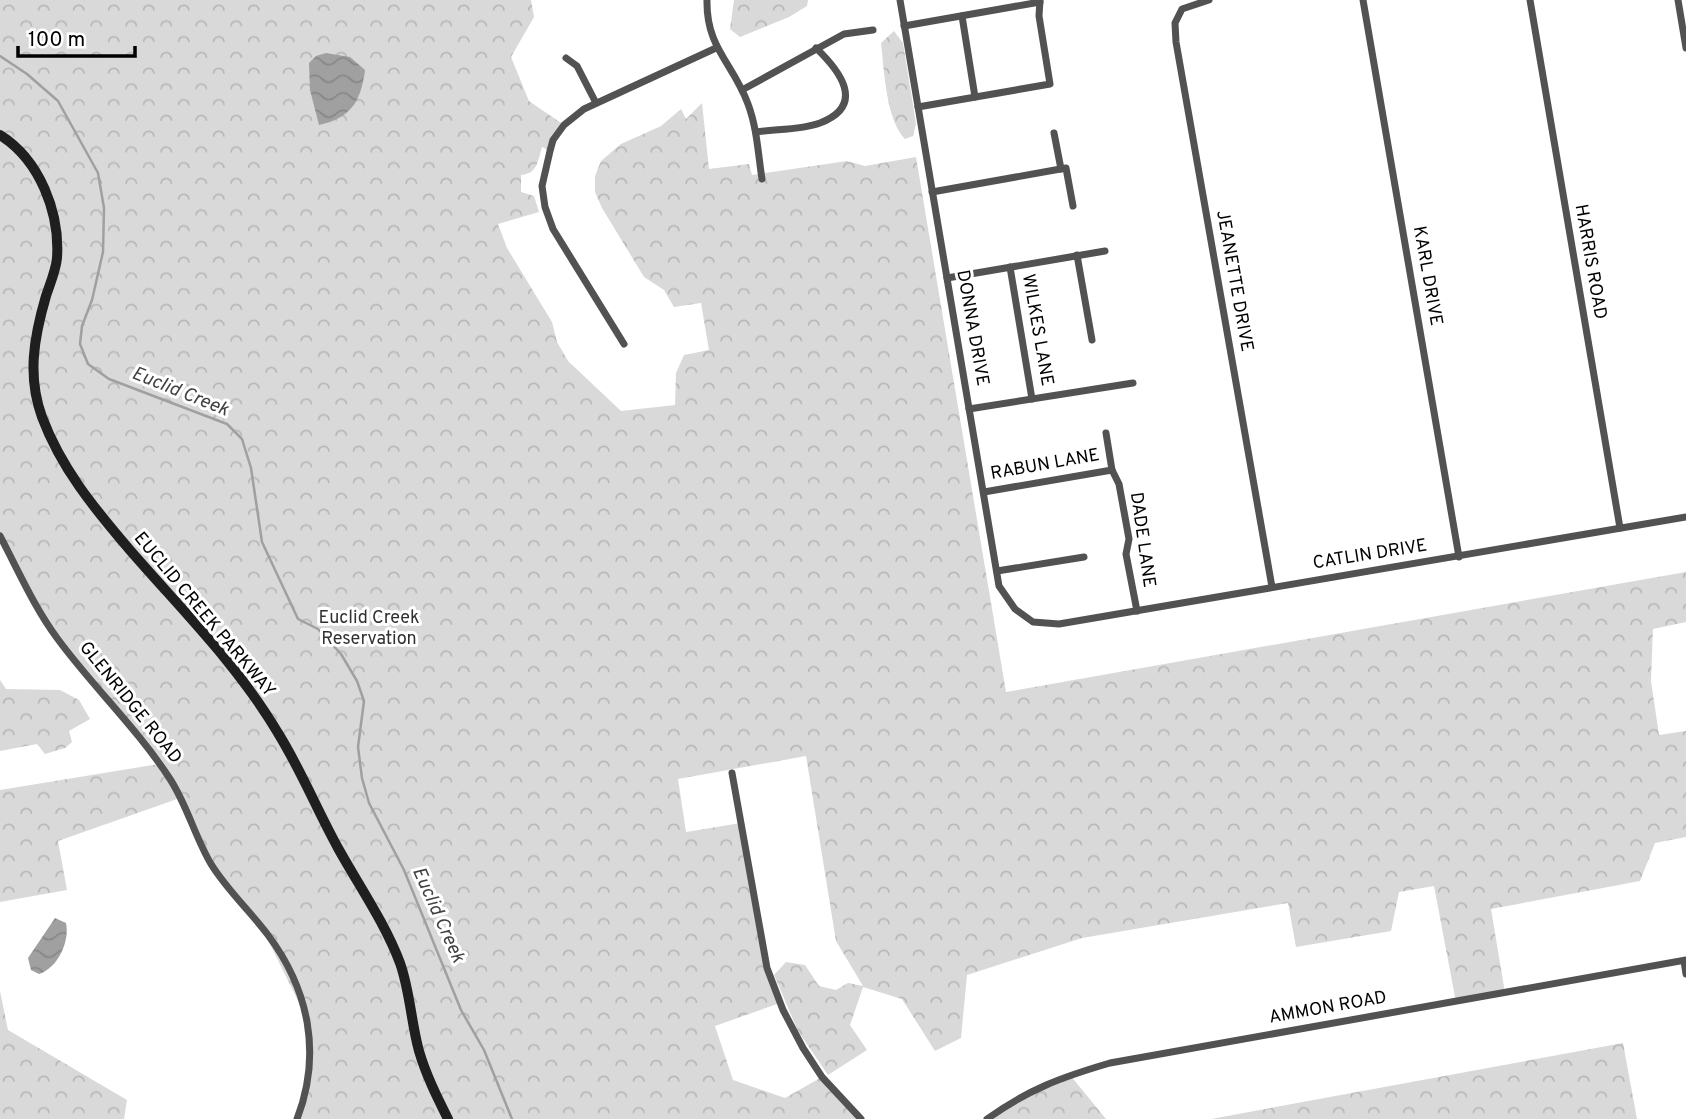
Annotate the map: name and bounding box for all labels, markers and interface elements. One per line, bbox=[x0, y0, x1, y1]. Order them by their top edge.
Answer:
scale bar bbox=[18, 14, 135, 58]
text: 100 m bbox=[28, 27, 85, 54]
street label: HARRIS ROAD bbox=[1569, 203, 1611, 321]
street label: JEANETTE DRIVE bbox=[1210, 208, 1258, 354]
street label: KARL DRIVE bbox=[1407, 224, 1447, 328]
street label: DONNA DRIVE bbox=[950, 268, 994, 388]
street label: WILKES LANE bbox=[1016, 272, 1058, 388]
water label: Euclid Creek bbox=[128, 362, 232, 422]
street label: RABUN LANE bbox=[989, 444, 1101, 486]
street label: DADE LANE bbox=[1124, 491, 1160, 589]
street label: EUCLID CREEK PARKWAY bbox=[128, 528, 280, 702]
street label: CATLIN DRIVE bbox=[1311, 535, 1429, 575]
park label: Euclid Creek Reservation bbox=[319, 607, 419, 651]
street label: GLENRIDGE ROAD bbox=[74, 637, 186, 769]
water label: Euclid Creek bbox=[406, 863, 470, 967]
street label: AMMON ROAD bbox=[1267, 986, 1389, 1030]

